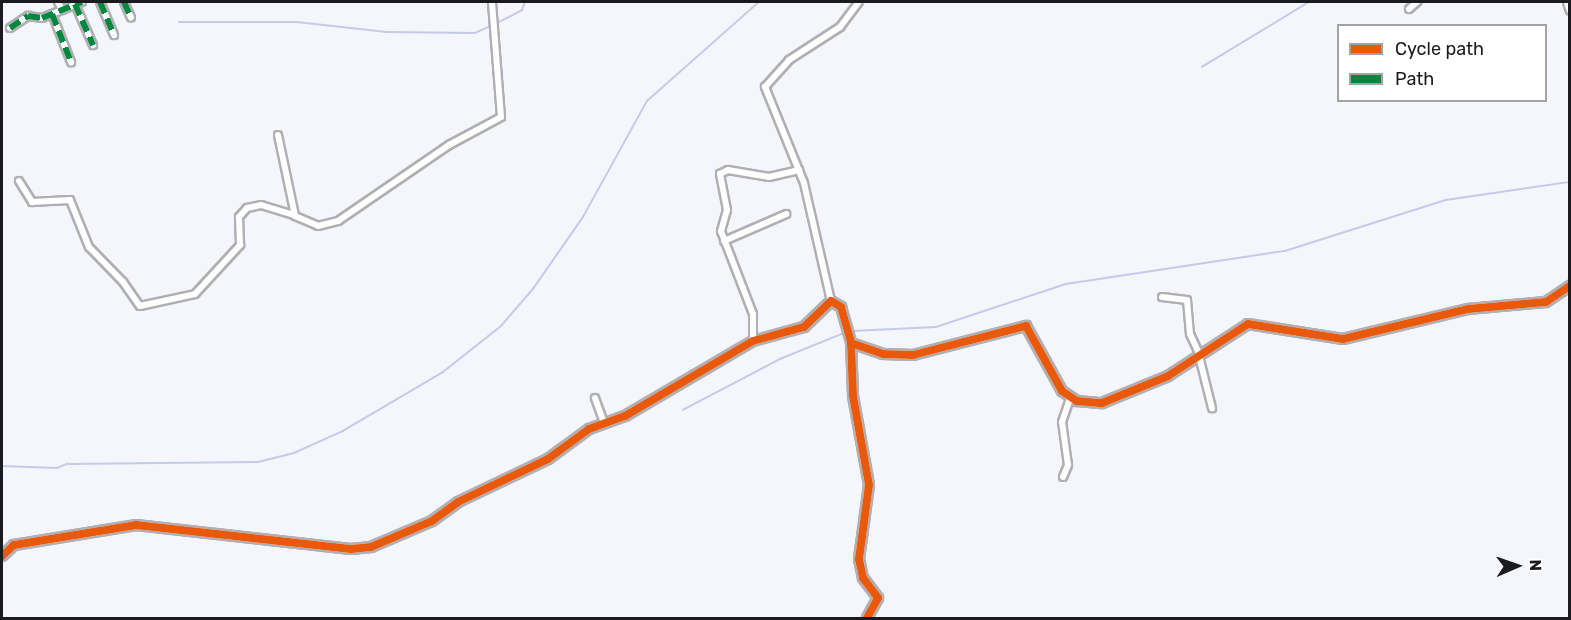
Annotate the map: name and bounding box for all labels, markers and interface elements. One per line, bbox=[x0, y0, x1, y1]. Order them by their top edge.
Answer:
legend bbox=[1337, 24, 1547, 102]
text: Cycle path bbox=[1395, 38, 1484, 60]
text: Path bbox=[1395, 68, 1434, 90]
north arrow bbox=[1487, 536, 1547, 596]
text: N bbox=[1526, 559, 1545, 571]

